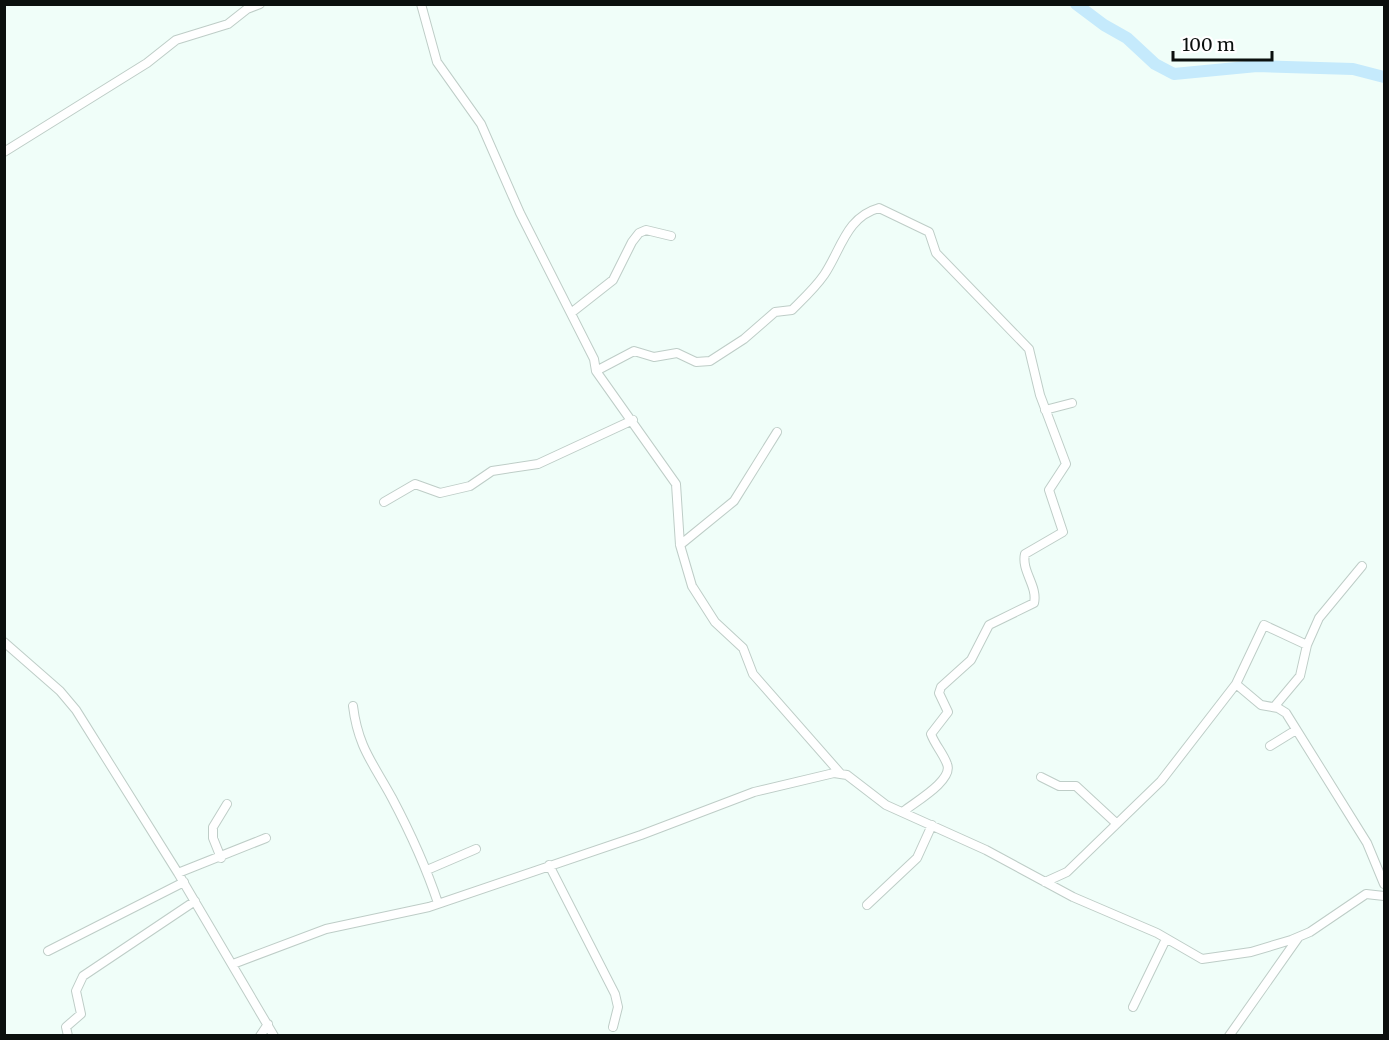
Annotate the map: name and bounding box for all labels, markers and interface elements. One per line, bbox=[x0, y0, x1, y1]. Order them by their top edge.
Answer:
scale bar bbox=[1173, 24, 1272, 62]
text: 100 m bbox=[1182, 33, 1235, 56]

